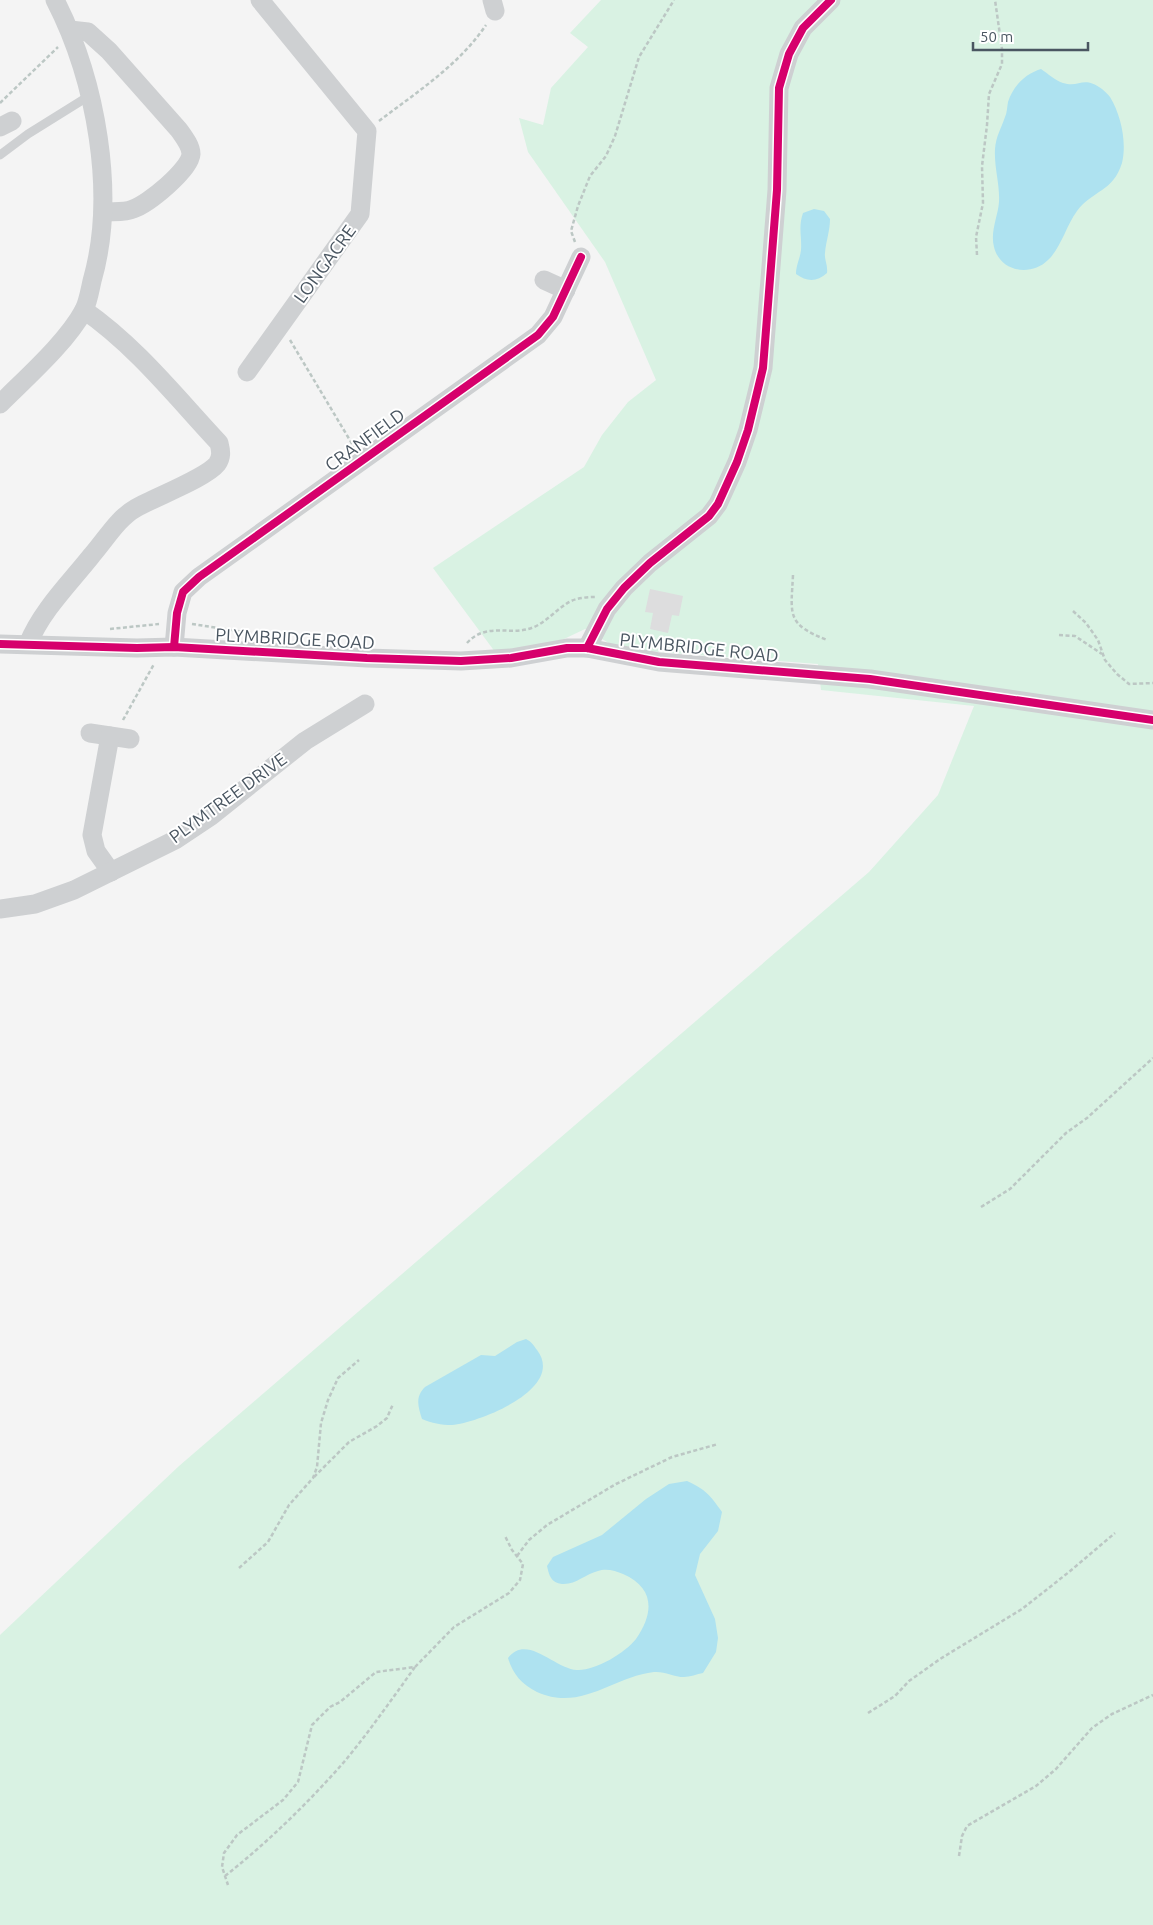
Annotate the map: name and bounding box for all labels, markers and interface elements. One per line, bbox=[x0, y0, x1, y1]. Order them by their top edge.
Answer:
scale bar bbox=[973, 20, 1088, 52]
text: 50 m bbox=[980, 28, 1013, 45]
street label: LONGACRE bbox=[289, 221, 359, 306]
street label: CRANFIELD bbox=[321, 404, 408, 475]
street label: PLYMBRIDGE ROAD bbox=[215, 624, 375, 652]
street label: PLYMBRIDGE ROAD bbox=[619, 629, 780, 665]
street label: PLYMTREE DRIVE bbox=[165, 748, 290, 846]

